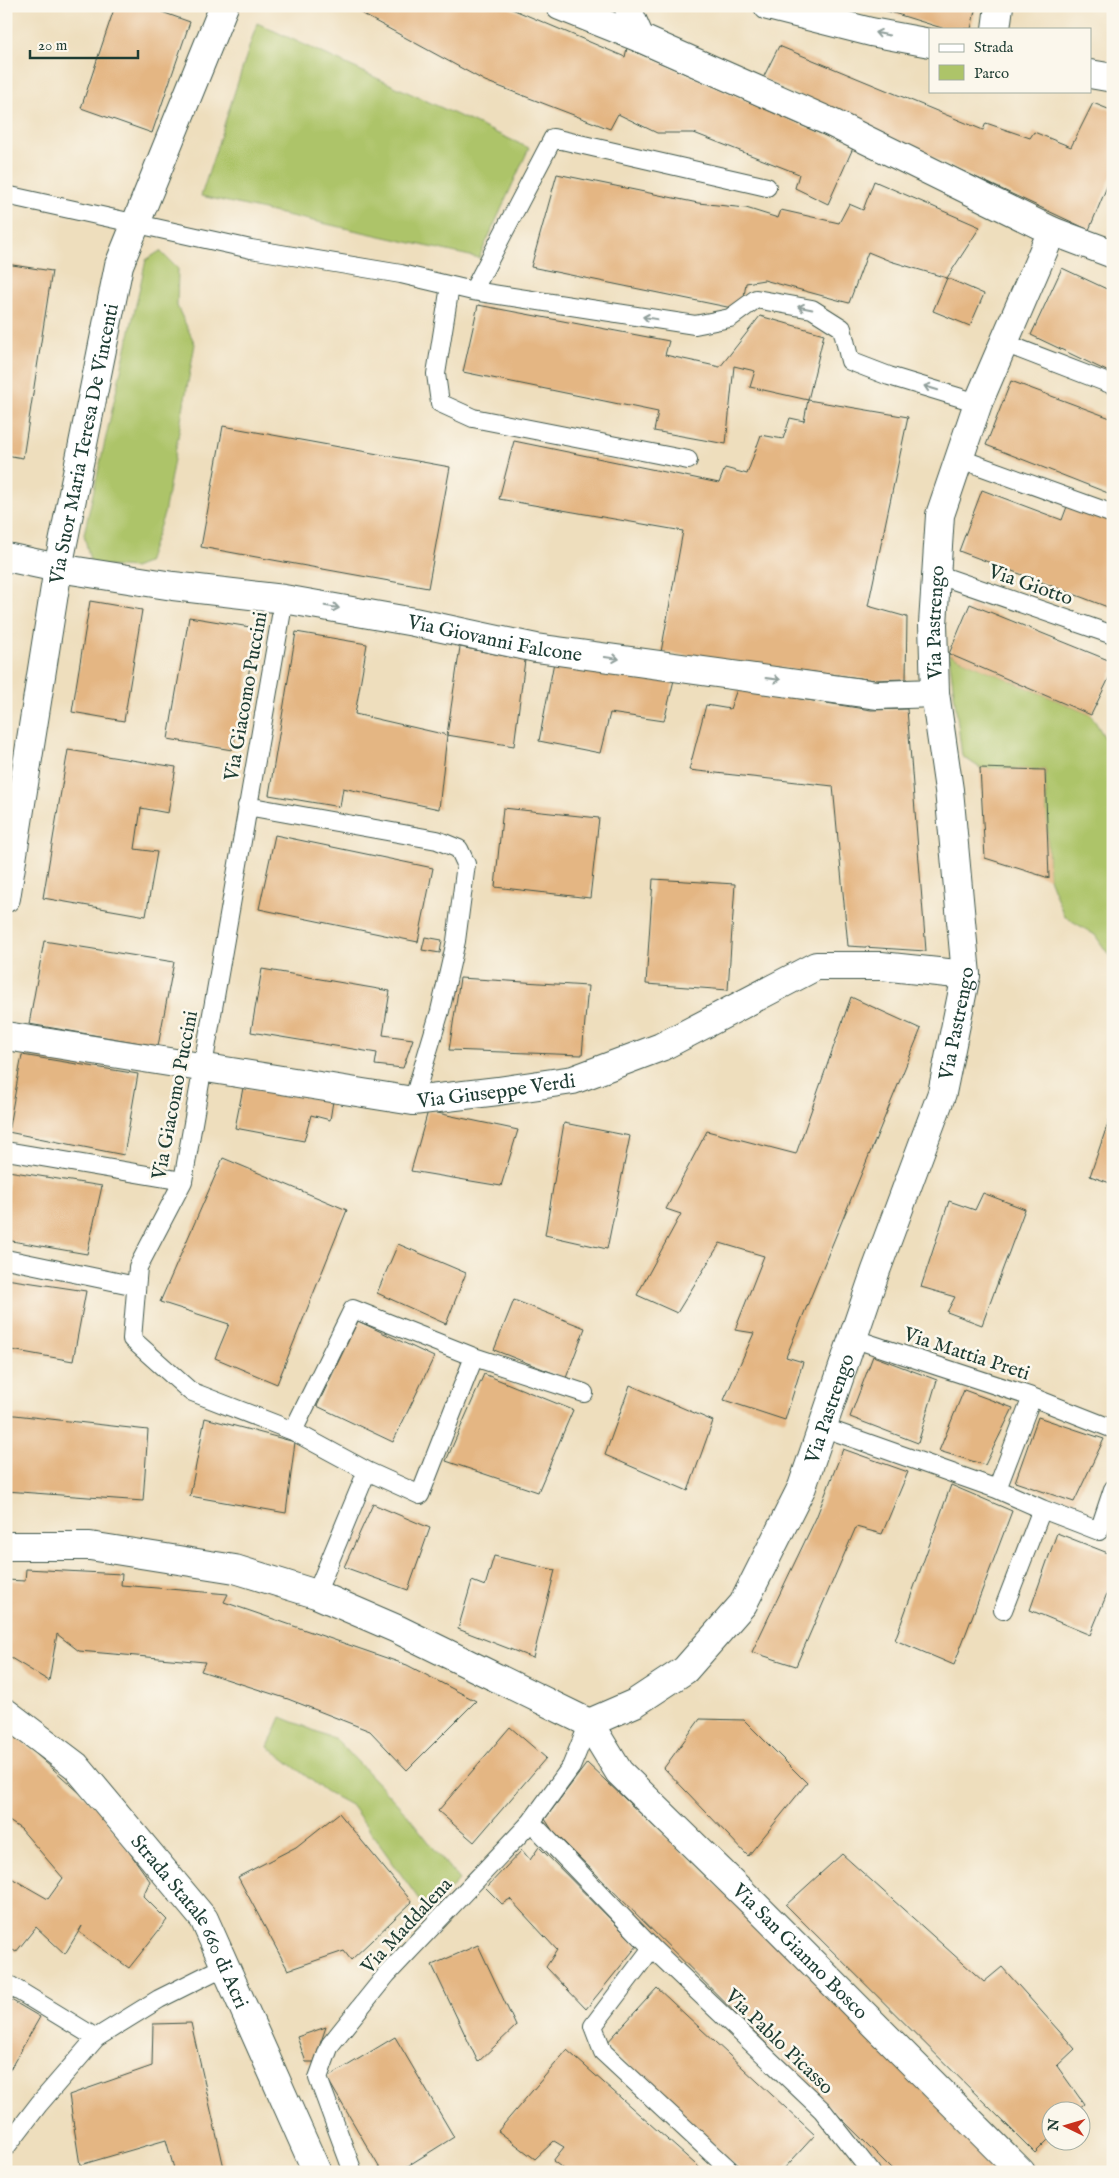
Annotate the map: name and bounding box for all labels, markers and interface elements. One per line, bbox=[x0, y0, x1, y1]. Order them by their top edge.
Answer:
scale bar bbox=[30, 28, 138, 60]
legend bbox=[929, 28, 1092, 92]
one-way arrow bbox=[875, 29, 891, 39]
text: 20 m bbox=[38, 36, 68, 55]
text: Strada bbox=[974, 38, 1014, 57]
text: Parco bbox=[974, 64, 1009, 83]
street label: Via Suor Maria Teresa De Vincenti bbox=[45, 301, 125, 587]
one-way arrow bbox=[797, 303, 813, 313]
one-way arrow bbox=[643, 313, 659, 323]
one-way arrow bbox=[923, 383, 939, 393]
street label: Via Giotto bbox=[984, 559, 1076, 612]
street label: Via Pastrengo bbox=[922, 564, 951, 681]
one-way arrow bbox=[323, 603, 339, 613]
street label: Via Giacomo Puccini bbox=[219, 610, 274, 784]
street label: Via Giovanni Falcone bbox=[404, 610, 584, 668]
one-way arrow bbox=[603, 654, 619, 664]
one-way arrow bbox=[765, 674, 781, 684]
street label: Via Pastrengo bbox=[934, 966, 980, 1083]
street label: Via Giacomo Puccini bbox=[147, 1009, 204, 1183]
street label: Via Giuseppe Verdi bbox=[415, 1069, 577, 1115]
street label: Via Mattia Preti bbox=[899, 1322, 1033, 1387]
street label: Via Pastrengo bbox=[800, 1351, 861, 1468]
street label: Strada Statale 660 di Acri bbox=[125, 1830, 253, 2013]
street label: Via Maddalena bbox=[355, 1872, 458, 1980]
street label: Via San Gianno Bosco bbox=[726, 1878, 873, 2025]
street label: Via Pablo Picasso bbox=[719, 1983, 839, 2100]
north arrow bbox=[1042, 2100, 1092, 2150]
text: N bbox=[1044, 2118, 1064, 2133]

